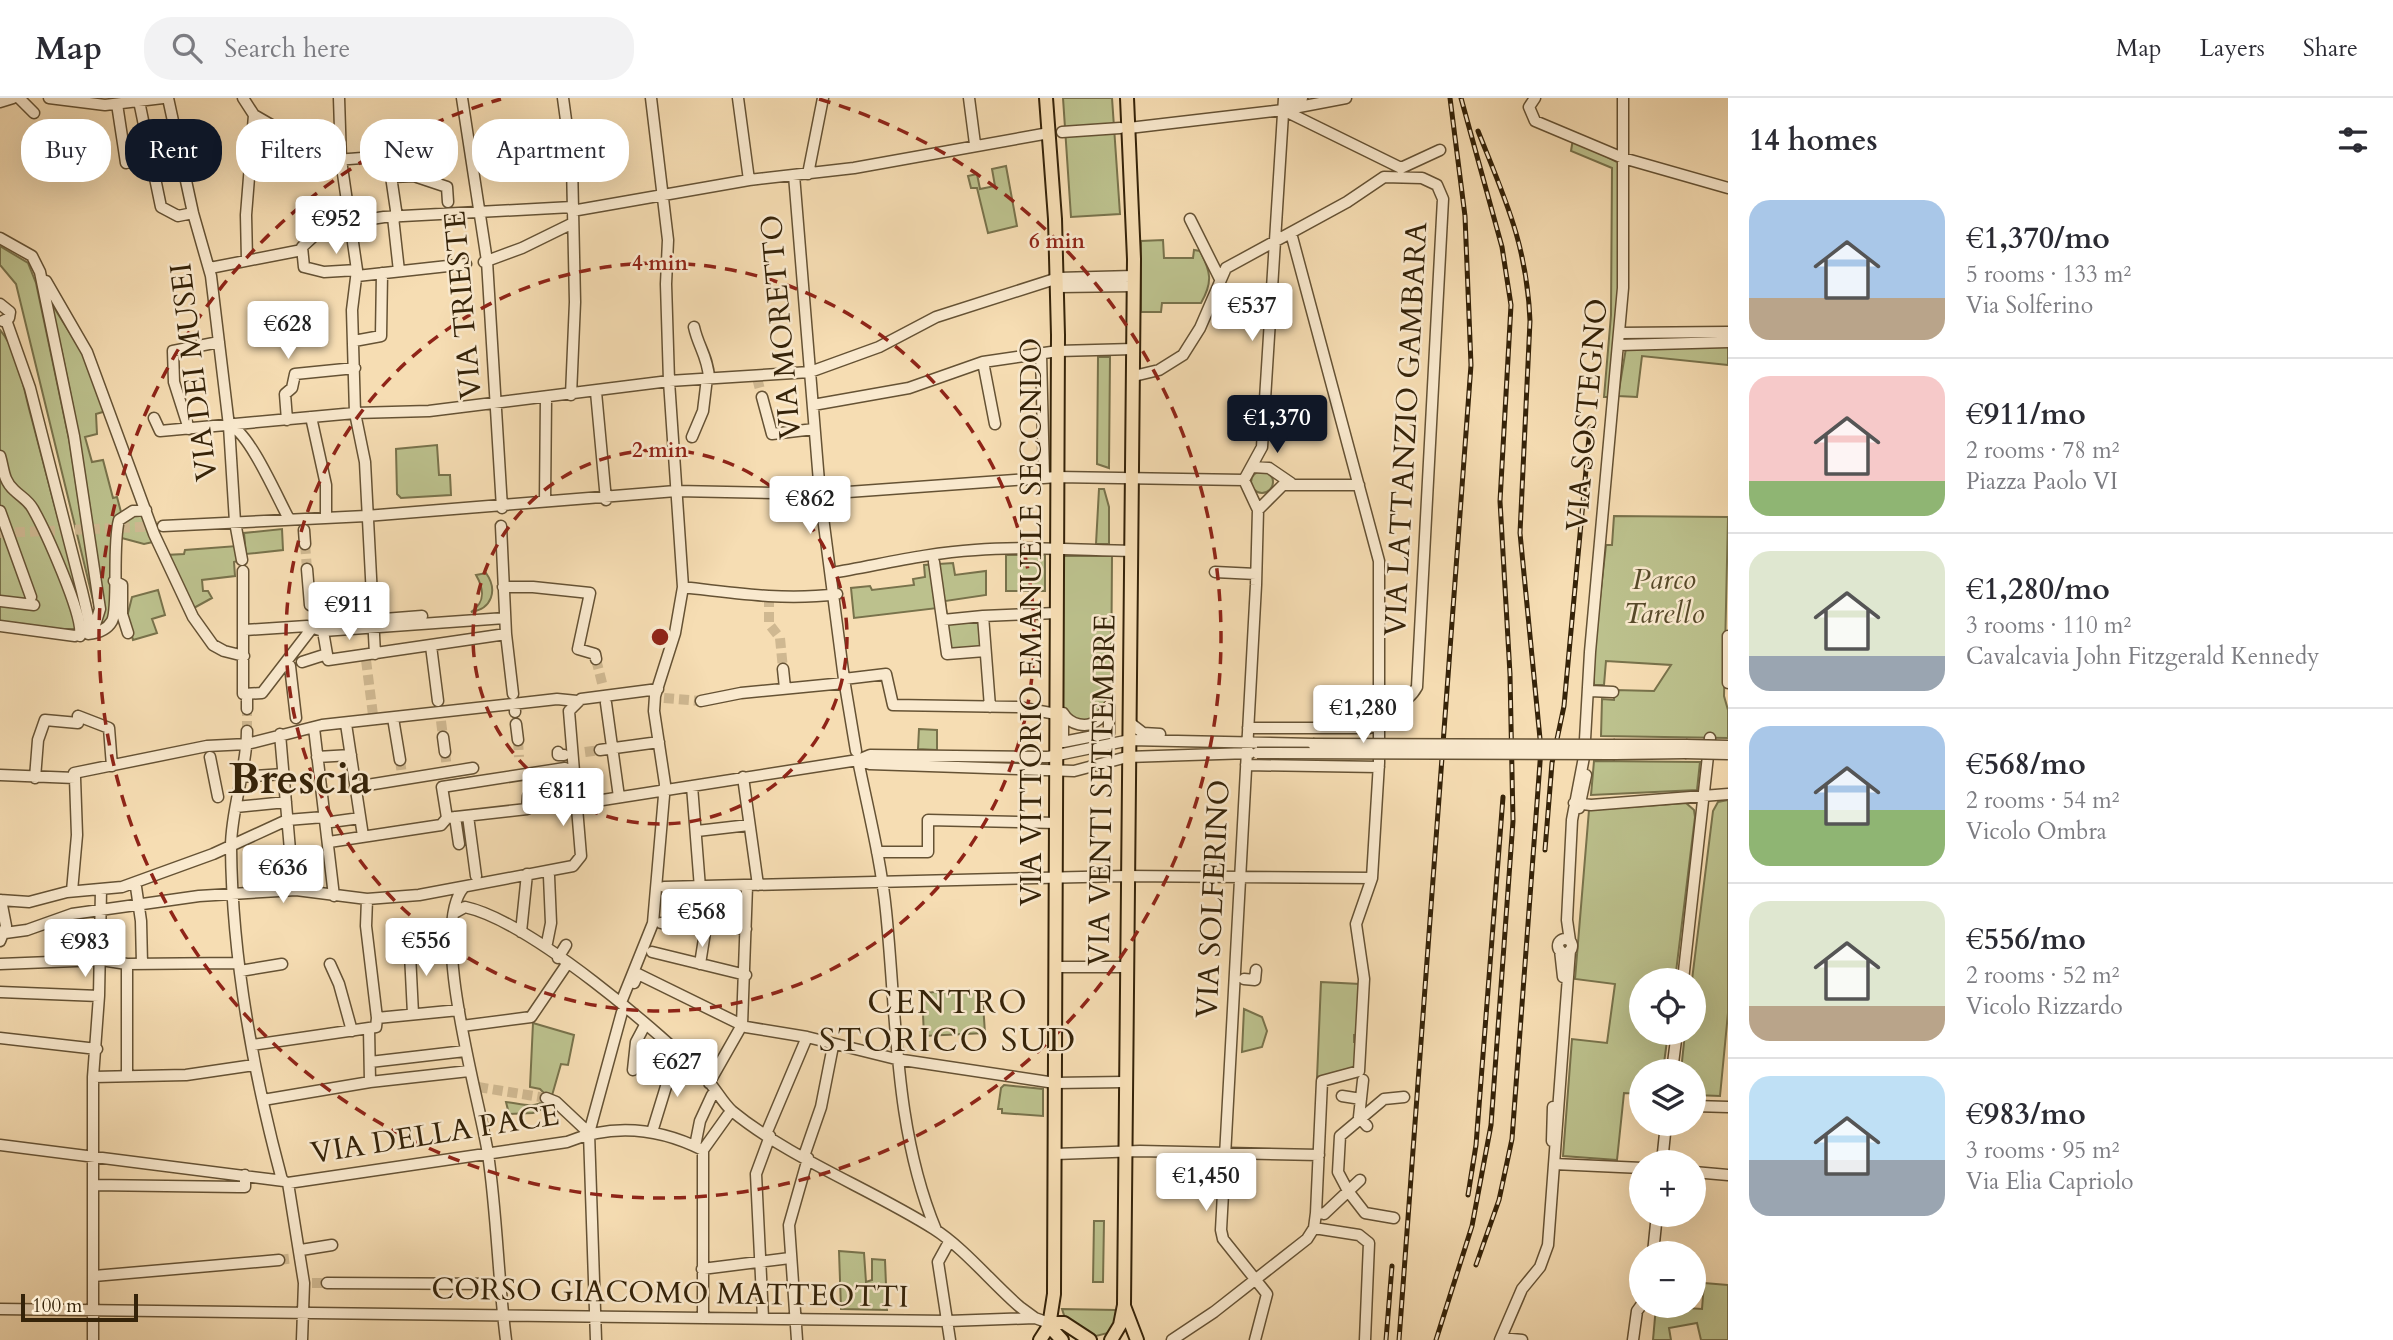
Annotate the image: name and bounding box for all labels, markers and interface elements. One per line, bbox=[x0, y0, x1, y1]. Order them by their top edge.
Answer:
search box bbox=[144, 17, 634, 80]
text: Map bbox=[35, 26, 102, 71]
icon: search bbox=[168, 29, 206, 67]
text: Search here bbox=[224, 31, 350, 66]
text: Map bbox=[2116, 32, 2162, 65]
text: Layers bbox=[2200, 32, 2265, 65]
text: Share bbox=[2303, 32, 2358, 65]
chip: Buy bbox=[21, 119, 111, 182]
chip: Rent bbox=[125, 119, 222, 182]
chip: Filters bbox=[236, 119, 346, 182]
chip: New bbox=[360, 119, 458, 182]
chip: Apartment bbox=[472, 119, 629, 182]
text: 14 homes bbox=[1749, 120, 1878, 161]
icon: filters bbox=[2334, 121, 2372, 159]
pin: €952 bbox=[295, 197, 377, 256]
text: €952 bbox=[311, 203, 361, 234]
street label: VIA TRIESTE bbox=[434, 209, 492, 401]
street label: VIA MORETTO bbox=[751, 213, 811, 441]
text: €1,370/mo bbox=[1966, 218, 2110, 259]
street label: VIA LATTANZIO GAMBARA bbox=[1375, 220, 1437, 637]
text: 6 min bbox=[1029, 227, 1085, 256]
icon: home bbox=[1805, 228, 1889, 312]
text: 4 min bbox=[632, 249, 688, 278]
text: 5 rooms · 133 m² bbox=[1966, 259, 2131, 290]
street label: VIA DEI MUSEI bbox=[160, 261, 228, 483]
pin: €537 bbox=[1211, 284, 1293, 343]
text: €537 bbox=[1227, 290, 1277, 321]
text: Via Solferino bbox=[1966, 290, 2093, 321]
street label: VIA SOSTEGNO bbox=[1556, 297, 1618, 533]
pin: €628 bbox=[247, 302, 329, 361]
text: €628 bbox=[263, 308, 313, 339]
street label: VIA VITTORIO EMANUELE SECONDO bbox=[1011, 338, 1052, 906]
text: €911/mo bbox=[1966, 394, 2086, 435]
pin: €1,370 bbox=[1220, 396, 1334, 455]
text: €1,370 bbox=[1243, 402, 1311, 433]
icon: home bbox=[1805, 404, 1889, 488]
text: 2 rooms · 78 m² bbox=[1966, 435, 2119, 466]
text: 2 min bbox=[632, 436, 688, 465]
text: Piazza Paolo VI bbox=[1966, 466, 2118, 497]
pin: €862 bbox=[769, 476, 851, 536]
text: €862 bbox=[785, 483, 835, 514]
park label: Parco Tarello bbox=[1623, 559, 1705, 634]
text: €1,280/mo bbox=[1966, 569, 2110, 610]
icon: home bbox=[1805, 579, 1889, 663]
pin: €911 bbox=[308, 582, 390, 642]
text: €911 bbox=[324, 589, 374, 620]
text: 3 rooms · 110 m² bbox=[1966, 610, 2131, 641]
street label: VIA VENTI SETTEMBRE bbox=[1078, 614, 1126, 966]
centre of rings bbox=[648, 625, 672, 649]
text: Cavalcavia John Fitzgerald Kennedy bbox=[1966, 641, 2319, 672]
pin: €1,280 bbox=[1306, 686, 1420, 745]
text: €1,280 bbox=[1329, 692, 1397, 723]
text: €568/mo bbox=[1966, 744, 2086, 785]
district label: Brescia bbox=[228, 749, 372, 809]
icon: home bbox=[1805, 754, 1889, 838]
pin: €811 bbox=[522, 768, 604, 828]
text: €811 bbox=[538, 775, 588, 806]
street label: VIA SOLFERINO bbox=[1186, 779, 1240, 1019]
text: 2 rooms · 54 m² bbox=[1966, 785, 2119, 816]
text: Vicolo Ombra bbox=[1966, 816, 2107, 847]
pin: €636 bbox=[242, 846, 324, 905]
text: €636 bbox=[258, 852, 308, 883]
pin: €568 bbox=[661, 890, 743, 949]
text: €568 bbox=[677, 896, 727, 927]
pin: €556 bbox=[385, 918, 467, 978]
text: €556/mo bbox=[1966, 919, 2086, 960]
pin: €983 bbox=[44, 920, 126, 979]
text: €556 bbox=[401, 925, 451, 956]
text: €983 bbox=[60, 926, 110, 957]
icon: home bbox=[1805, 929, 1889, 1013]
text: 2 rooms · 52 m² bbox=[1966, 960, 2119, 991]
map controls bbox=[1629, 968, 1706, 1318]
button: locate bbox=[1629, 968, 1706, 1045]
district label: CENTRO STORICO SUD bbox=[819, 980, 1077, 1063]
text: Vicolo Rizzardo bbox=[1966, 991, 2123, 1022]
pin: €627 bbox=[636, 1040, 718, 1099]
text: €627 bbox=[652, 1046, 702, 1077]
button: layers bbox=[1629, 1059, 1706, 1136]
street label: VIA DELLA PACE bbox=[308, 1094, 562, 1174]
text: €983/mo bbox=[1966, 1094, 2086, 1135]
icon: home bbox=[1805, 1104, 1889, 1188]
text: 3 rooms · 95 m² bbox=[1966, 1135, 2119, 1166]
button: + bbox=[1629, 1150, 1706, 1227]
pin: €1,450 bbox=[1149, 1154, 1263, 1213]
text: €1,450 bbox=[1172, 1160, 1240, 1191]
text: Via Elia Capriolo bbox=[1966, 1166, 2133, 1197]
button: − bbox=[1629, 1241, 1706, 1318]
street label: CORSO GIACOMO MATTEOTTI bbox=[431, 1268, 909, 1318]
scale bar bbox=[21, 1291, 138, 1323]
text: 100 m bbox=[32, 1293, 82, 1319]

